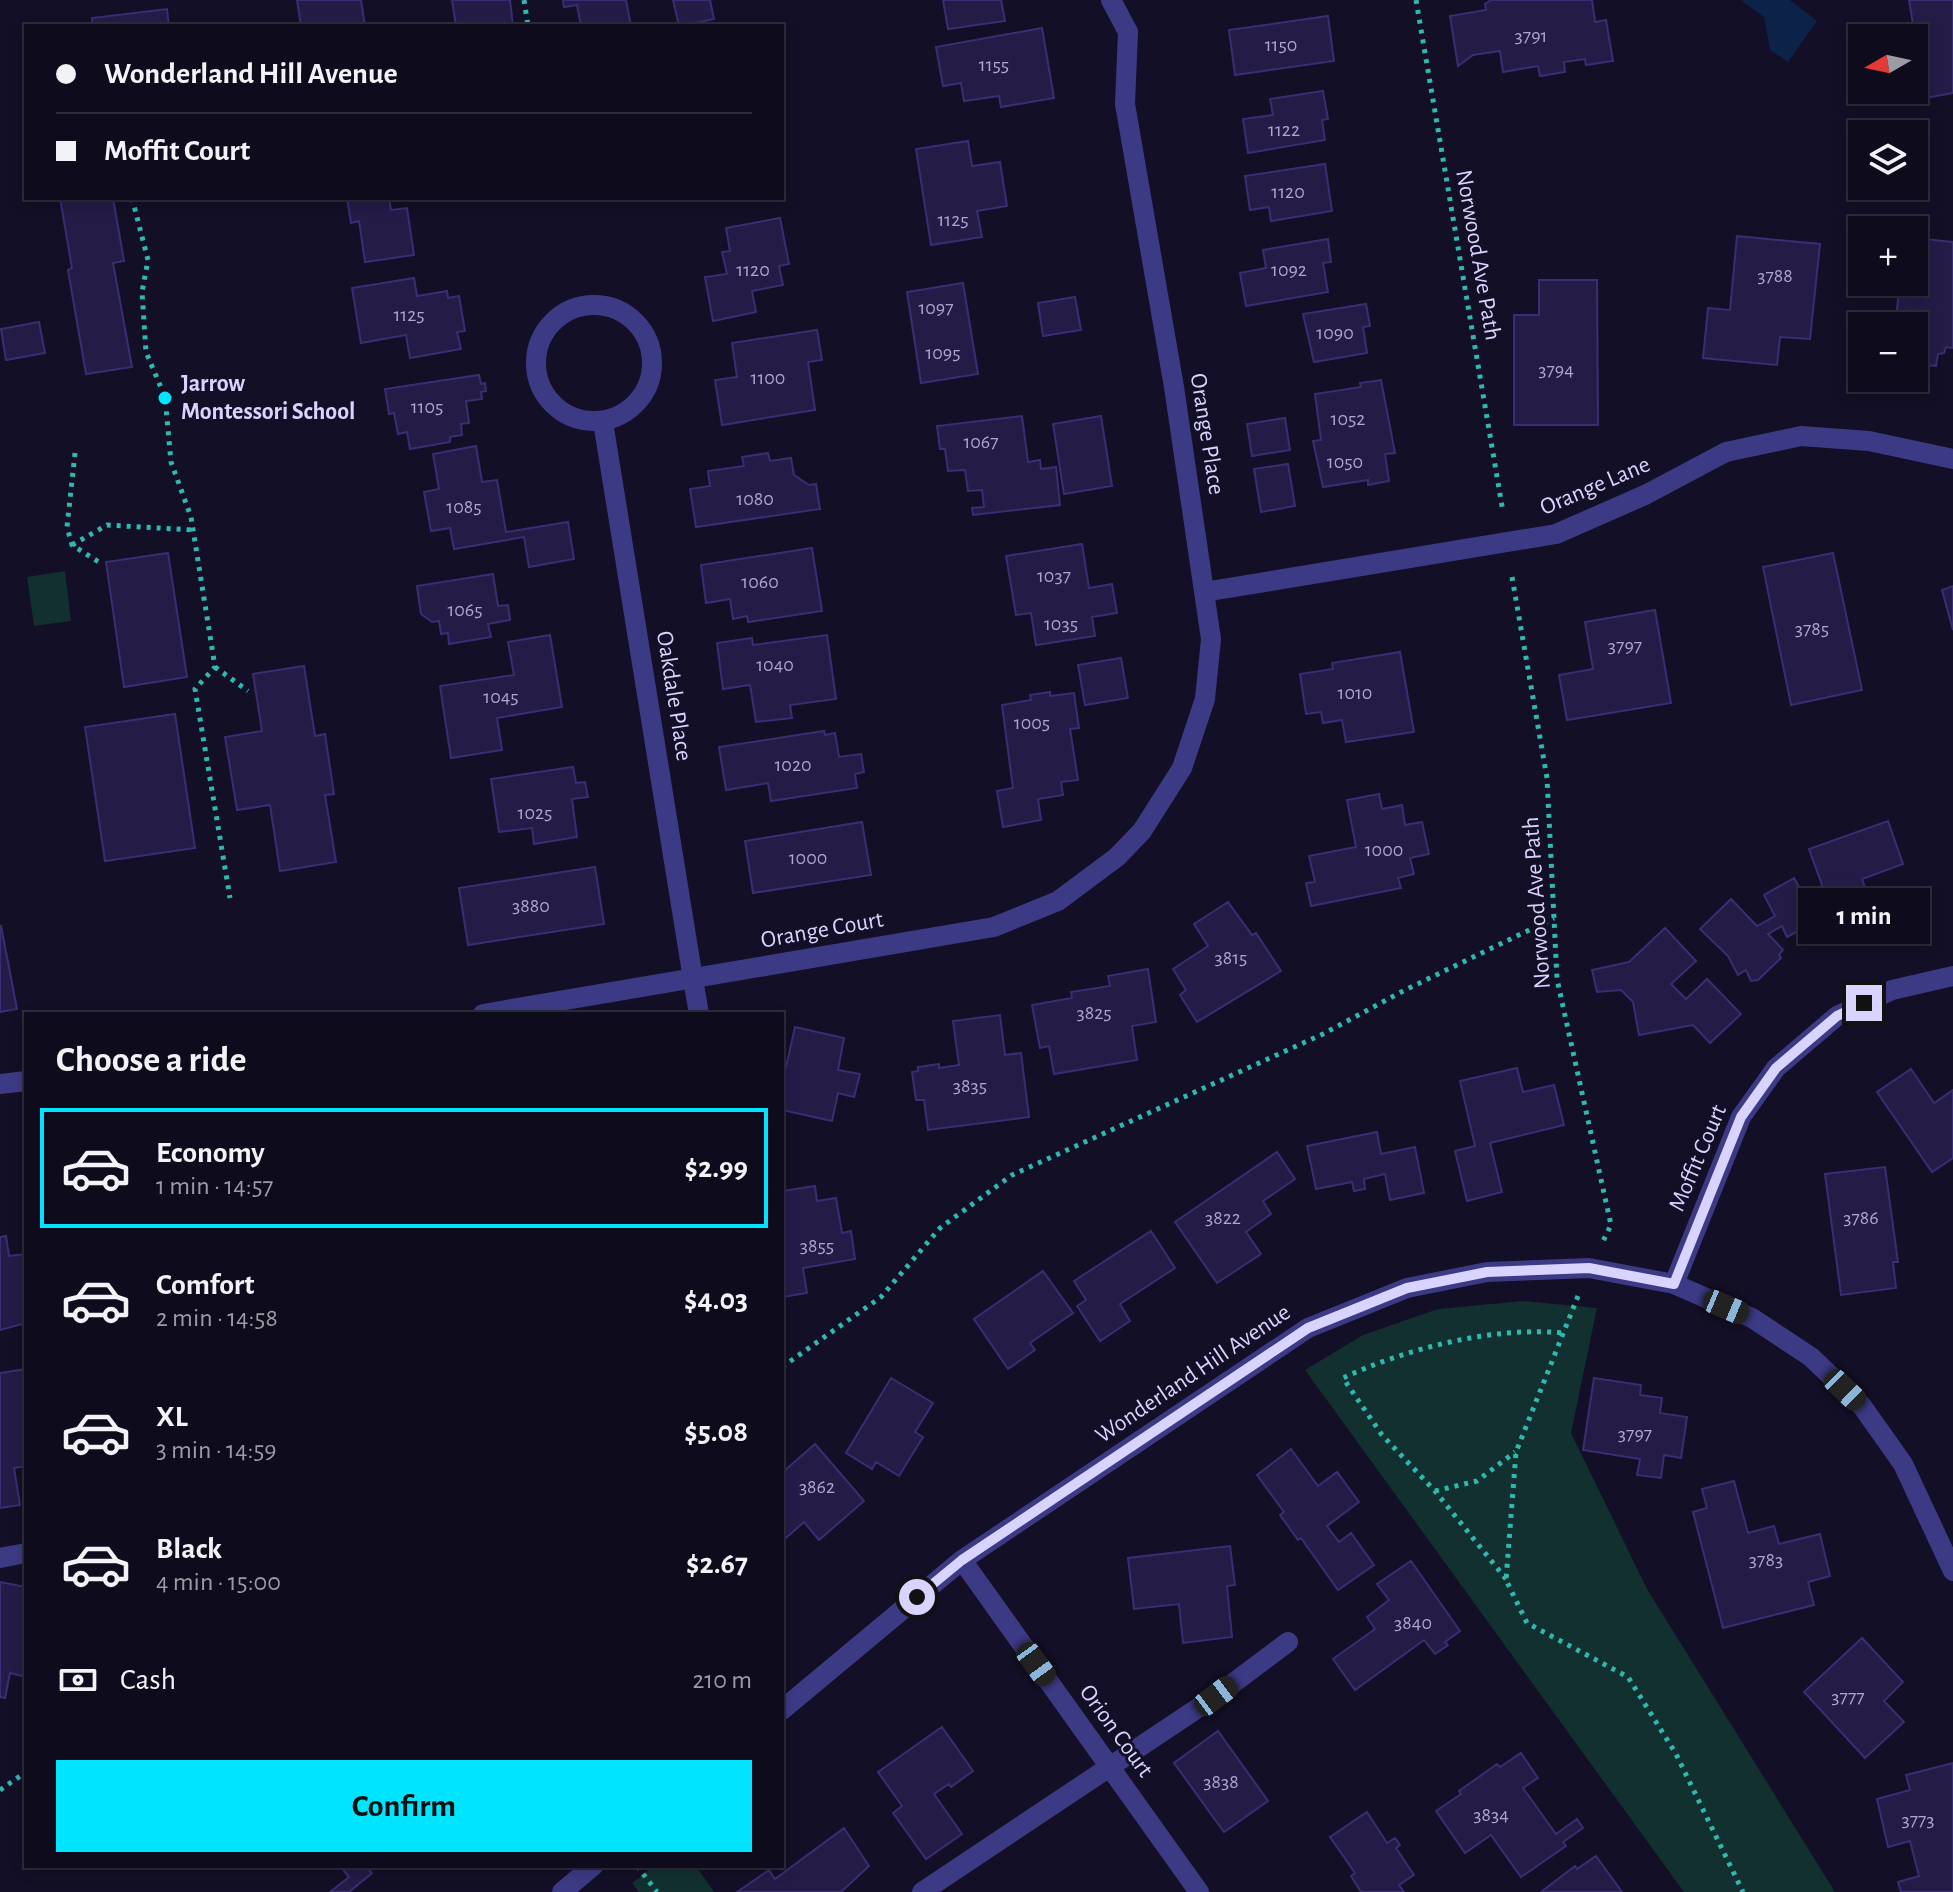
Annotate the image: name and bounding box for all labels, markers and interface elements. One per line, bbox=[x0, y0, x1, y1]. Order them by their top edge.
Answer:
north arrow bbox=[1848, 24, 1928, 104]
map controls bbox=[1848, 24, 1928, 392]
house number: 3791 bbox=[1515, 26, 1547, 46]
house number: 1150 bbox=[1265, 35, 1297, 55]
house number: 1155 bbox=[979, 55, 1009, 75]
text: Wonderland Hill Avenue bbox=[104, 59, 398, 89]
house number: 1122 bbox=[1268, 120, 1300, 140]
button: layers bbox=[1848, 120, 1928, 200]
text: Moffit Court bbox=[104, 136, 250, 166]
street label: Norwood Ave Path bbox=[1451, 168, 1505, 342]
house number: 1120 bbox=[1271, 182, 1305, 202]
house number: 1125 bbox=[937, 210, 969, 230]
button: + bbox=[1848, 216, 1928, 296]
house number: 1120 bbox=[736, 260, 770, 280]
house number: 1092 bbox=[1271, 260, 1307, 280]
house number: 3788 bbox=[1757, 266, 1793, 286]
house number: 1097 bbox=[918, 298, 954, 318]
house number: 1125 bbox=[393, 305, 425, 325]
button: − bbox=[1848, 312, 1928, 392]
house number: 1090 bbox=[1316, 323, 1354, 343]
house number: 1095 bbox=[925, 343, 961, 363]
house number: 3794 bbox=[1538, 360, 1574, 380]
house number: 1100 bbox=[751, 368, 785, 388]
place label: Jarrow Montessori School bbox=[181, 372, 355, 424]
street label: Orange Place bbox=[1186, 372, 1228, 496]
marker: Jarrow Montessori School bbox=[156, 389, 174, 407]
house number: 1105 bbox=[411, 397, 443, 417]
house number: 1052 bbox=[1331, 409, 1365, 429]
house number: 1067 bbox=[963, 432, 999, 452]
house number: 1050 bbox=[1327, 452, 1363, 472]
street label: Orange Lane bbox=[1536, 452, 1654, 520]
house number: 1080 bbox=[736, 489, 774, 509]
house number: 1085 bbox=[446, 497, 482, 517]
house number: 1037 bbox=[1037, 566, 1071, 586]
house number: 1060 bbox=[741, 572, 779, 592]
house number: 1065 bbox=[447, 600, 483, 620]
house number: 1035 bbox=[1044, 614, 1078, 634]
house number: 3785 bbox=[1795, 619, 1829, 639]
street label: Oakdale Place bbox=[652, 629, 696, 763]
house number: 3797 bbox=[1608, 636, 1642, 656]
house number: 1040 bbox=[756, 655, 794, 675]
house number: 1010 bbox=[1338, 683, 1372, 703]
house number: 1045 bbox=[483, 687, 519, 707]
house number: 1005 bbox=[1014, 713, 1050, 733]
house number: 1020 bbox=[774, 755, 812, 775]
house number: 1025 bbox=[518, 803, 552, 823]
street label: Norwood Ave Path bbox=[1519, 816, 1555, 990]
house number: 1000 bbox=[1365, 840, 1403, 860]
house number: 1000 bbox=[789, 848, 827, 868]
callout: 1 min bbox=[1798, 887, 1930, 943]
house number: 3880 bbox=[512, 896, 550, 916]
text: 1 min bbox=[1837, 903, 1891, 929]
street label: Orange Court bbox=[759, 907, 885, 953]
house number: 3815 bbox=[1215, 948, 1247, 968]
route end bbox=[1846, 985, 1882, 1021]
house number: 3825 bbox=[1076, 1003, 1112, 1023]
text: Choose a ride bbox=[56, 1042, 246, 1078]
house number: 3835 bbox=[953, 1076, 987, 1096]
street label: Moffit Court bbox=[1665, 1101, 1731, 1215]
icon: car bbox=[60, 1132, 132, 1204]
text: Economy bbox=[156, 1138, 265, 1168]
text: $2.99 bbox=[685, 1153, 748, 1183]
text: 1 min · 14:57 bbox=[156, 1173, 273, 1199]
house number: 3822 bbox=[1205, 1208, 1241, 1228]
house number: 3786 bbox=[1843, 1208, 1879, 1228]
house number: 3855 bbox=[800, 1236, 834, 1256]
icon: car bbox=[60, 1264, 132, 1336]
text: Comfort bbox=[156, 1270, 255, 1300]
text: $4.03 bbox=[684, 1285, 748, 1315]
car bbox=[1699, 1287, 1753, 1327]
street label: Wonderland Hill Avenue bbox=[1091, 1300, 1295, 1448]
text: 2 min · 14:58 bbox=[156, 1305, 278, 1331]
car bbox=[1819, 1365, 1871, 1415]
icon: car bbox=[60, 1396, 132, 1468]
text: XL bbox=[156, 1402, 188, 1432]
text: $5.08 bbox=[684, 1417, 748, 1447]
house number: 3797 bbox=[1618, 1424, 1652, 1444]
text: 3 min · 14:59 bbox=[156, 1437, 277, 1463]
house number: 3862 bbox=[799, 1477, 835, 1497]
icon: car bbox=[60, 1528, 132, 1600]
text: Black bbox=[156, 1534, 222, 1564]
text: $2.67 bbox=[686, 1549, 748, 1579]
house number: 3783 bbox=[1749, 1550, 1783, 1570]
text: 4 min · 15:00 bbox=[156, 1569, 281, 1595]
route start bbox=[899, 1579, 935, 1615]
house number: 3840 bbox=[1394, 1613, 1432, 1633]
car bbox=[1012, 1638, 1060, 1690]
icon: cash bbox=[56, 1658, 100, 1702]
text: Cash bbox=[120, 1665, 176, 1695]
text: 210 m bbox=[692, 1667, 752, 1693]
car bbox=[1190, 1672, 1242, 1720]
street label: Orion Court bbox=[1075, 1680, 1158, 1782]
house number: 3777 bbox=[1831, 1687, 1865, 1707]
button: Confirm bbox=[56, 1760, 752, 1852]
house number: 3838 bbox=[1203, 1772, 1239, 1792]
house number: 3834 bbox=[1473, 1805, 1509, 1825]
house number: 3773 bbox=[1901, 1810, 1935, 1830]

